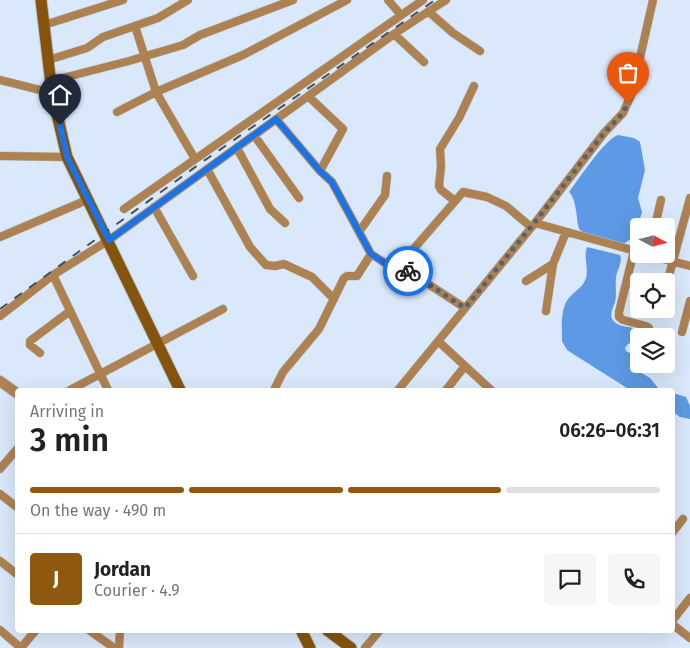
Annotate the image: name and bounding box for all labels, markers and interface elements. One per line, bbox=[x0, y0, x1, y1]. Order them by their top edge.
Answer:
pin bbox=[607, 52, 649, 103]
icon: bag bbox=[614, 59, 642, 87]
pin bbox=[39, 74, 81, 125]
icon: home bbox=[46, 81, 74, 109]
north arrow bbox=[630, 218, 675, 262]
map controls bbox=[630, 218, 675, 373]
courier bbox=[383, 246, 433, 296]
icon: bike bbox=[394, 257, 422, 285]
button: locate bbox=[630, 273, 675, 318]
button: layers bbox=[630, 328, 675, 373]
text: Arriving in bbox=[30, 402, 104, 421]
text: 06:26–06:31 bbox=[559, 419, 660, 442]
text: 3 min bbox=[30, 421, 109, 459]
text: On the way · 490 m bbox=[30, 501, 166, 520]
button: chat bbox=[544, 553, 596, 605]
button: phone bbox=[608, 553, 660, 605]
text: Jordan bbox=[94, 558, 151, 581]
text: J bbox=[53, 567, 59, 590]
text: Courier · 4.9 bbox=[94, 581, 180, 600]

